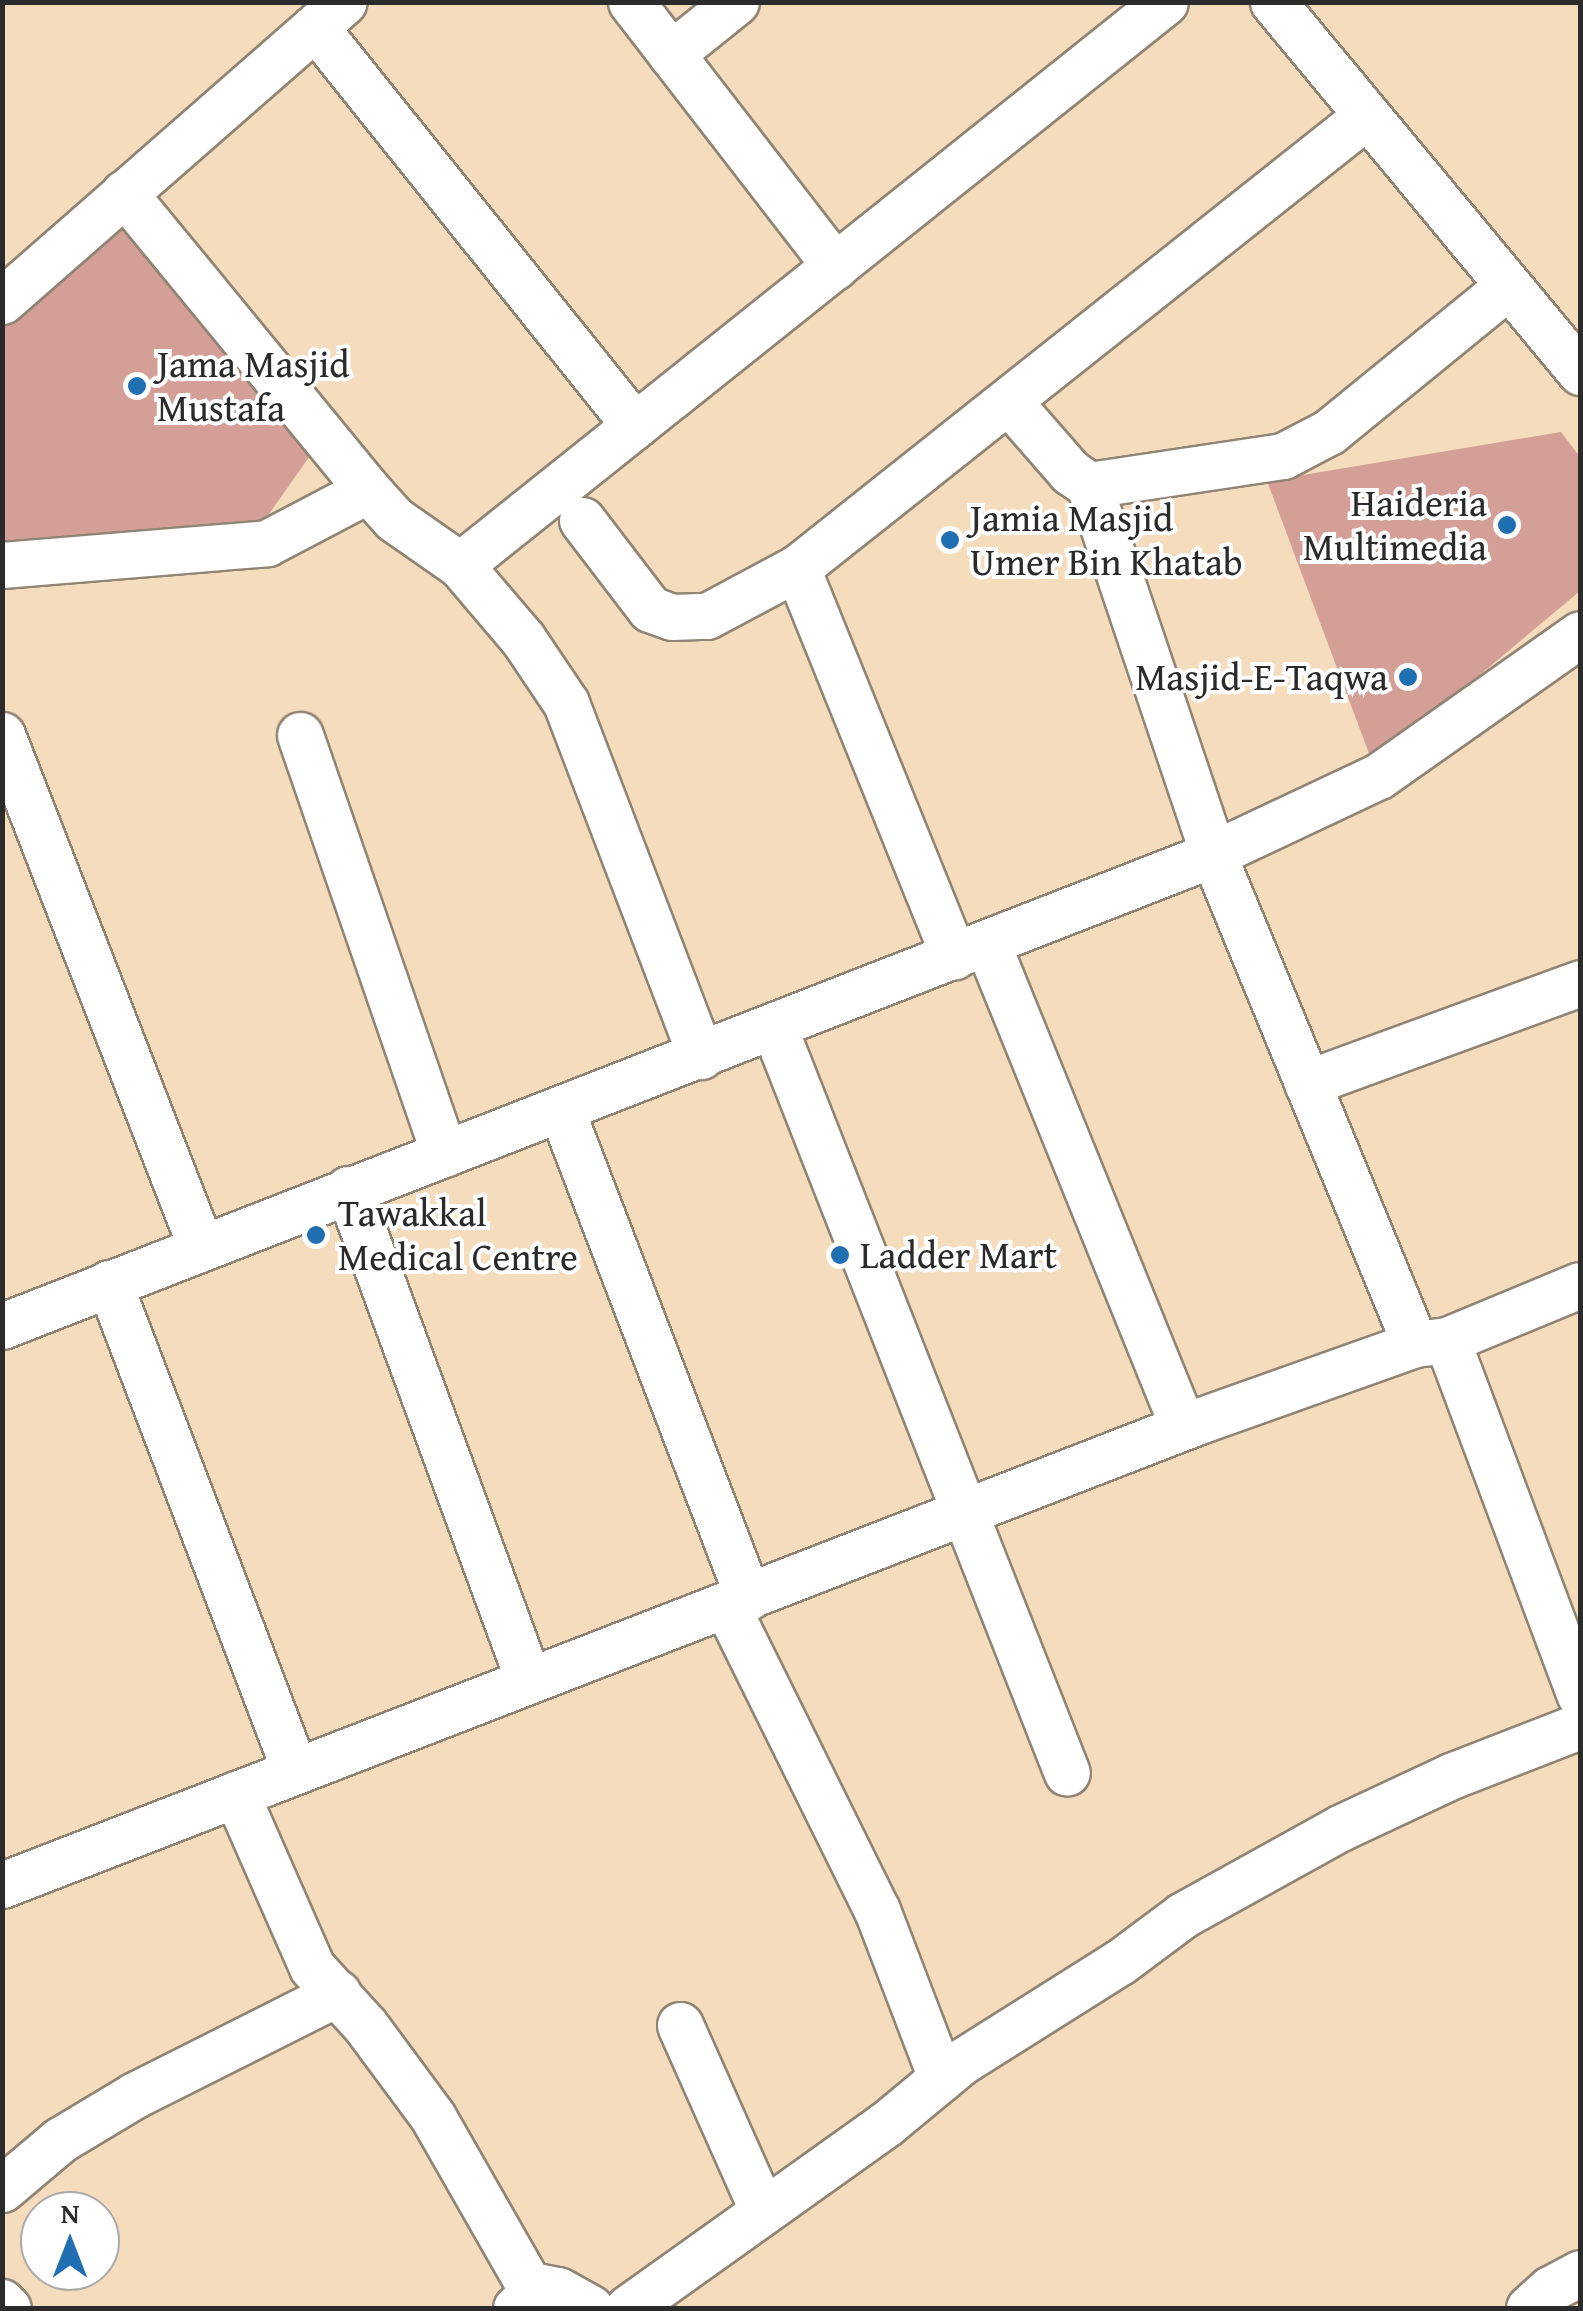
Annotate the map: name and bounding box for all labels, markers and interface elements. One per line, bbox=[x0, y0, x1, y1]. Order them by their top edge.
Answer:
place label: Jama Masjid Mustafa bbox=[157, 341, 350, 430]
marker: Jama Masjid Mustafa bbox=[126, 375, 148, 397]
place label: Haideria Multimedia bbox=[1303, 480, 1487, 570]
place label: Jamia Masjid Umer Bin Khatab bbox=[970, 495, 1243, 584]
marker: Haideria Multimedia bbox=[1496, 514, 1518, 536]
marker: Jamia Masjid Umer Bin Khatab bbox=[939, 529, 961, 551]
place label: Masjid-E-Taqwa bbox=[1135, 654, 1388, 700]
marker: Masjid-E-Taqwa bbox=[1397, 666, 1419, 688]
place label: Tawakkal Medical Centre bbox=[338, 1190, 578, 1280]
marker: Tawakkal Medical Centre bbox=[303, 1222, 329, 1248]
place label: Ladder Mart bbox=[860, 1232, 1057, 1278]
marker: Ladder Mart bbox=[829, 1244, 851, 1266]
north arrow bbox=[20, 2191, 120, 2291]
text: N bbox=[61, 2192, 79, 2233]

